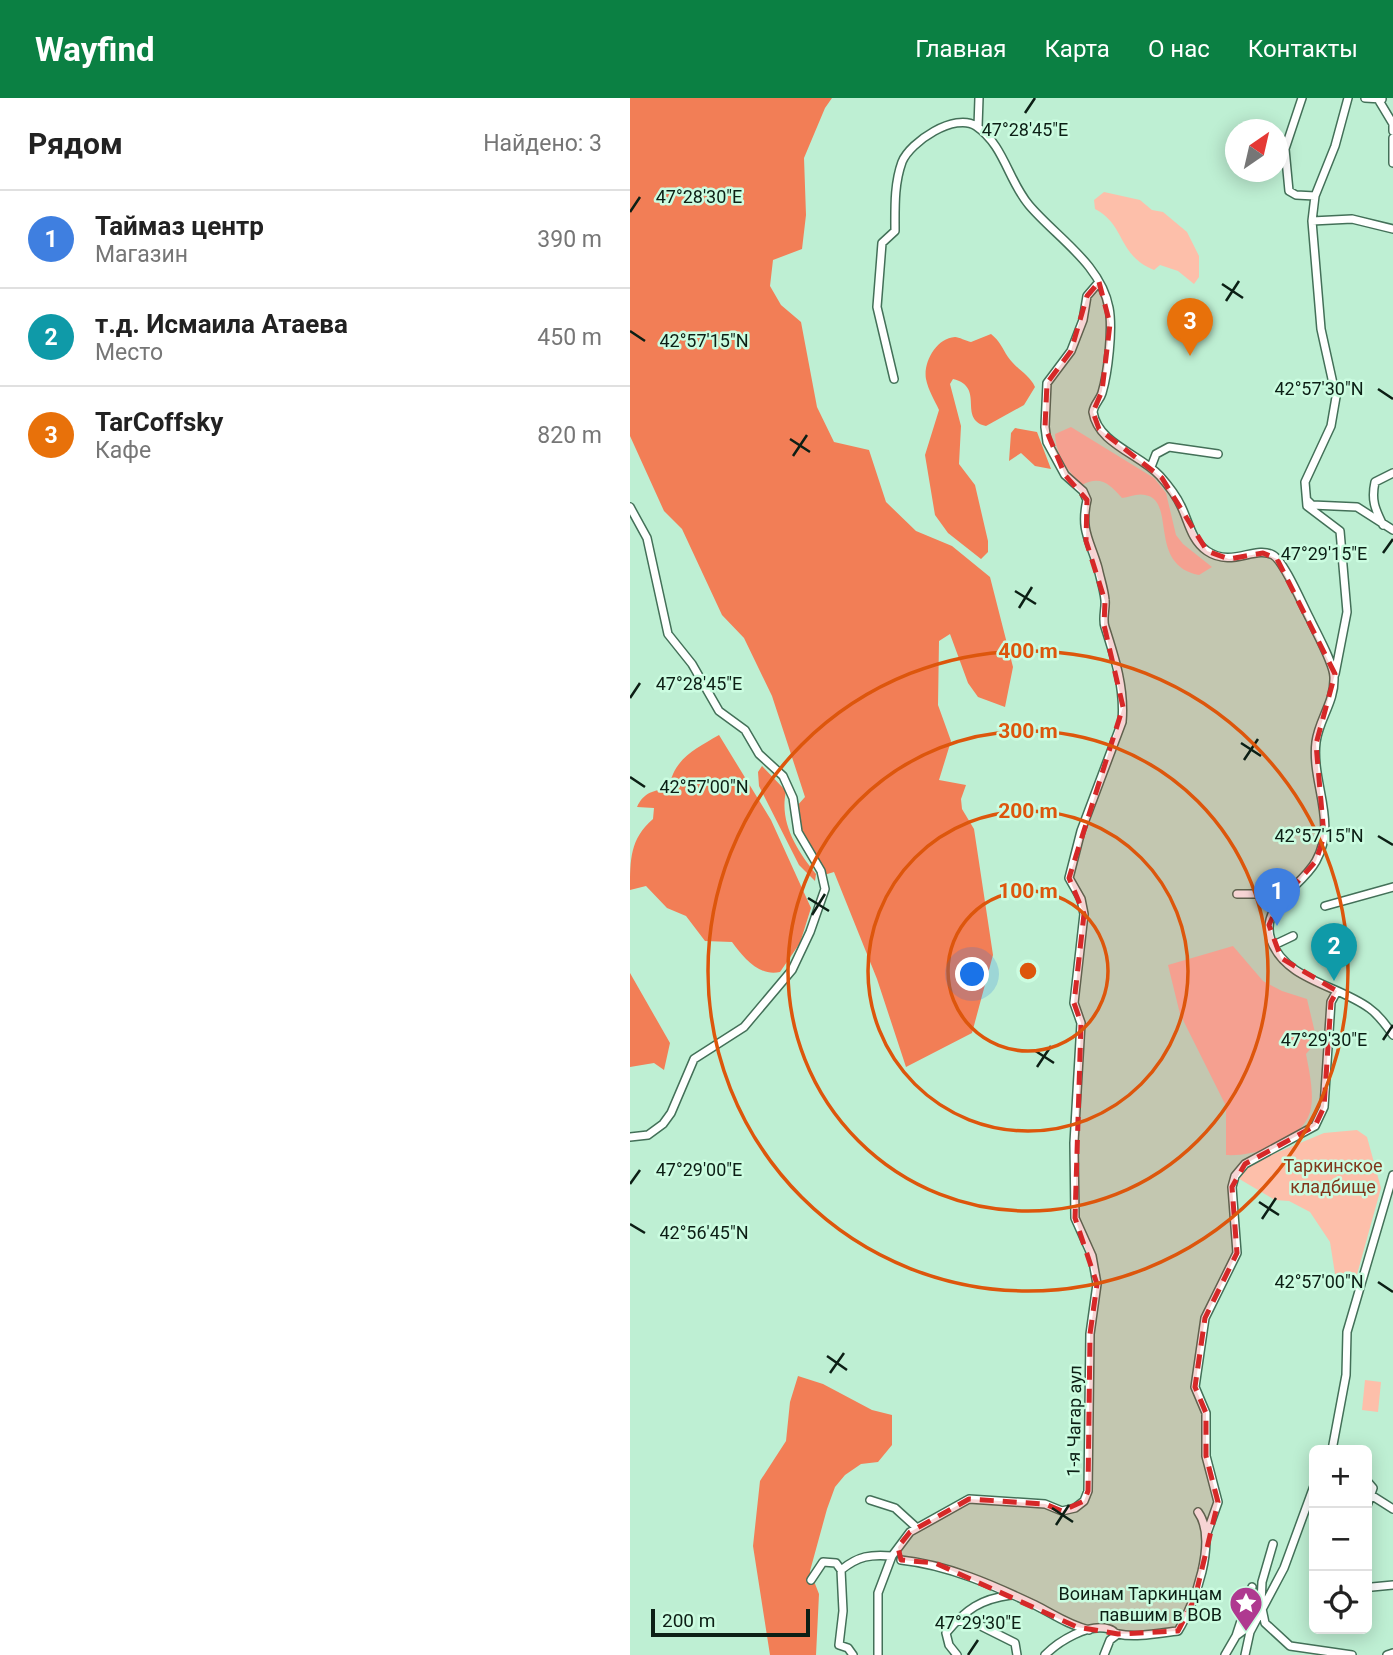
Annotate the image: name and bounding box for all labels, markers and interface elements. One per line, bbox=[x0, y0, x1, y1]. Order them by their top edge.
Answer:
text: Wayfind bbox=[35, 30, 155, 69]
text: Главная bbox=[915, 35, 1006, 63]
text: Карта bbox=[1044, 35, 1110, 63]
text: О нас bbox=[1148, 35, 1210, 63]
text: Контакты bbox=[1248, 35, 1358, 63]
text: 47°28'45"E bbox=[982, 119, 1068, 140]
north arrow bbox=[1225, 119, 1288, 182]
text: Рядом bbox=[28, 126, 123, 161]
text: Найдено: 3 bbox=[483, 130, 602, 157]
text: 47°28'30"E bbox=[656, 186, 742, 207]
text: Таймаз центр bbox=[95, 211, 264, 241]
text: 1 bbox=[44, 226, 58, 253]
text: 390 m bbox=[537, 226, 602, 253]
text: Магазин bbox=[95, 241, 188, 268]
pin: 3 bbox=[1167, 298, 1213, 356]
text: т.д. Исмаила Атаева bbox=[95, 309, 348, 339]
text: 2 bbox=[44, 324, 58, 351]
text: 450 m bbox=[537, 324, 602, 351]
text: 42°57'15"N bbox=[659, 330, 749, 351]
text: Место bbox=[95, 339, 163, 366]
text: 42°57'30"N bbox=[1274, 378, 1364, 399]
text: TarCoffsky bbox=[95, 407, 223, 437]
text: 3 bbox=[44, 422, 58, 449]
text: 820 m bbox=[537, 422, 602, 449]
text: Кафе bbox=[95, 437, 151, 464]
text: 47°29'15"E bbox=[1281, 543, 1367, 564]
text: 400 m bbox=[998, 639, 1058, 663]
text: 47°28'45"E bbox=[656, 673, 742, 694]
text: 300 m bbox=[998, 719, 1058, 743]
text: 42°57'00"N bbox=[659, 776, 749, 797]
text: 200 m bbox=[998, 799, 1058, 823]
text: 42°57'15"N bbox=[1274, 825, 1364, 846]
pin: 1 bbox=[1254, 868, 1300, 926]
text: 100 m bbox=[998, 879, 1058, 903]
pin: 2 bbox=[1311, 923, 1357, 981]
your location bbox=[955, 957, 989, 991]
centre of rings bbox=[1016, 959, 1040, 983]
text: 47°29'30"E bbox=[1281, 1029, 1367, 1050]
park label: Таркинское кладбище bbox=[1284, 1155, 1382, 1197]
text: 47°29'00"E bbox=[656, 1159, 742, 1180]
text: 42°56'45"N bbox=[659, 1222, 749, 1243]
text: 42°57'00"N bbox=[1274, 1271, 1364, 1292]
street label: 1-я Чагар аул bbox=[1063, 1365, 1085, 1477]
map controls bbox=[1309, 1445, 1372, 1634]
button: + bbox=[1309, 1445, 1372, 1508]
button: − bbox=[1309, 1508, 1372, 1571]
button: locate bbox=[1309, 1571, 1372, 1634]
place label: Воинам Таркинцам павшим в ВОВ bbox=[1059, 1583, 1222, 1625]
place icon: Воинам Таркинцам павшим в ВОВ bbox=[1227, 1584, 1265, 1633]
scale bar bbox=[651, 1606, 810, 1638]
text: 200 m bbox=[662, 1609, 715, 1632]
text: 47°29'30"E bbox=[935, 1612, 1021, 1633]

